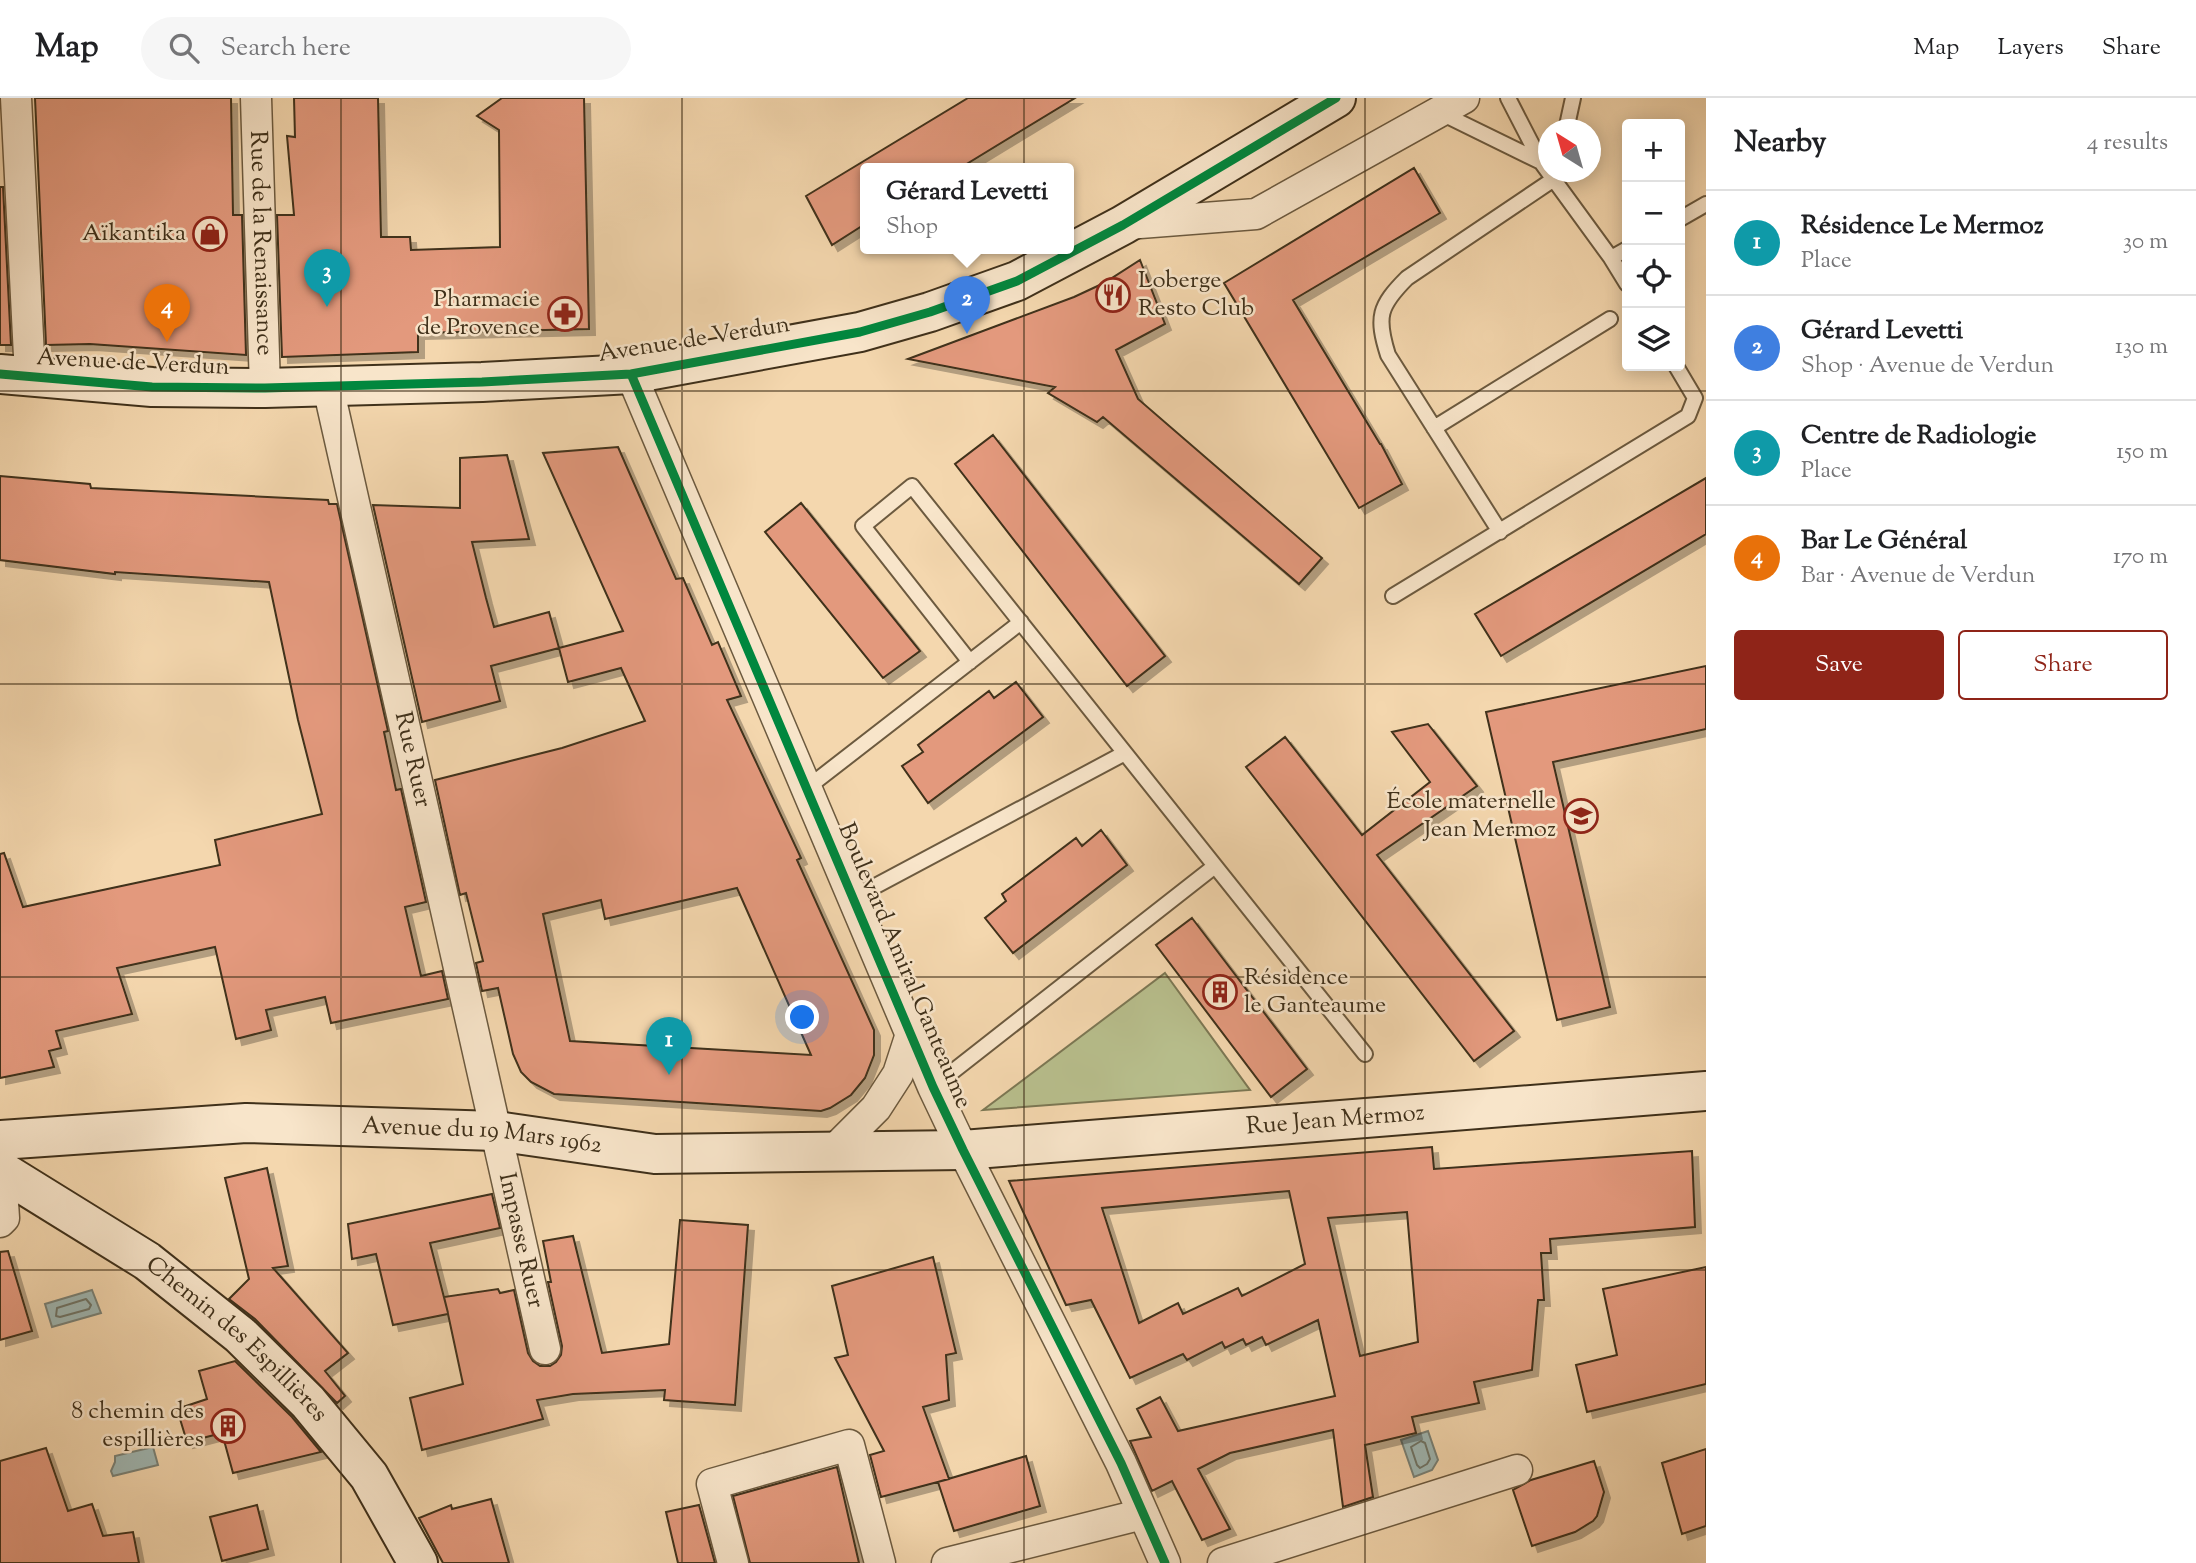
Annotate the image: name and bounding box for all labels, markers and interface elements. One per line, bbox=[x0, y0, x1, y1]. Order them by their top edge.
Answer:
search box bbox=[141, 17, 631, 80]
text: Map bbox=[35, 24, 99, 72]
icon: search bbox=[165, 29, 203, 67]
text: Search here bbox=[221, 30, 351, 67]
text: Map bbox=[1913, 31, 1959, 65]
text: Layers bbox=[1997, 31, 2064, 65]
text: Share bbox=[2102, 31, 2161, 65]
north arrow bbox=[1538, 119, 1601, 182]
map controls bbox=[1622, 119, 1685, 371]
button: + bbox=[1622, 119, 1685, 182]
text: Nearby bbox=[1734, 122, 1826, 165]
text: 4 results bbox=[2087, 127, 2168, 160]
street label: Rue de la Renaissance bbox=[240, 130, 281, 356]
popup bbox=[860, 163, 1074, 254]
text: Gérard Levetti bbox=[886, 174, 1048, 211]
button: − bbox=[1622, 182, 1685, 245]
text: Résidence Le Mermoz bbox=[1801, 208, 2044, 245]
text: Shop bbox=[886, 211, 938, 244]
shop icon: Aïkantika bbox=[191, 215, 229, 253]
place label: Aïkantika bbox=[82, 217, 186, 251]
text: 1 bbox=[1753, 226, 1761, 259]
text: 30 m bbox=[2123, 226, 2168, 259]
button: locate bbox=[1622, 245, 1685, 308]
text: Place bbox=[1801, 245, 1852, 278]
pin: 3 bbox=[304, 249, 350, 307]
place label: Loberge Resto Club bbox=[1138, 264, 1254, 326]
pin: 2 bbox=[944, 276, 990, 334]
restaurant icon: Loberge Resto Club bbox=[1094, 276, 1132, 314]
place label: Pharmacie de Provence bbox=[417, 283, 540, 345]
pin: 4 bbox=[144, 284, 190, 342]
pharmacy icon: Pharmacie de Provence bbox=[546, 295, 584, 333]
street label: Avenue de Verdun bbox=[596, 308, 792, 372]
button: layers bbox=[1622, 308, 1685, 371]
text: Gérard Levetti bbox=[1801, 313, 1963, 350]
text: 2 bbox=[1752, 331, 1762, 364]
text: 130 m bbox=[2115, 331, 2168, 364]
street label: Avenue de Verdun bbox=[36, 341, 230, 385]
text: Shop · Avenue de Verdun bbox=[1801, 350, 2054, 383]
text: Centre de Radiologie bbox=[1801, 418, 2036, 455]
text: 3 bbox=[1752, 436, 1762, 469]
text: 150 m bbox=[2116, 436, 2168, 469]
text: Place bbox=[1801, 455, 1852, 488]
text: Bar Le Général bbox=[1801, 523, 1967, 560]
text: 4 bbox=[1751, 541, 1763, 574]
text: 170 m bbox=[2113, 541, 2168, 574]
text: Bar · Avenue de Verdun bbox=[1801, 560, 2035, 593]
button: Save bbox=[1734, 630, 1944, 700]
button: Share bbox=[1958, 630, 2168, 700]
street label: Rue Ruer bbox=[385, 708, 439, 811]
place label: École maternelle Jean Mermoz bbox=[1386, 785, 1556, 847]
school or university icon: École maternelle Jean Mermoz bbox=[1562, 797, 1600, 835]
street label: Boulevard Amiral Ganteaume bbox=[828, 818, 980, 1114]
place label: Résidence le Ganteaume bbox=[1244, 961, 1386, 1023]
building icon: Résidence le Ganteaume bbox=[1201, 973, 1239, 1011]
your location bbox=[785, 1000, 819, 1034]
pin: 1 bbox=[646, 1017, 692, 1075]
street label: Rue Jean Mermoz bbox=[1245, 1096, 1426, 1144]
street label: Avenue du 19 Mars 1962 bbox=[361, 1110, 604, 1163]
street label: Impasse Ruer bbox=[489, 1170, 552, 1311]
street label: Chemin des Espillières bbox=[138, 1249, 335, 1430]
place label: 8 chemin des espillières bbox=[71, 1395, 204, 1457]
building icon: 8 chemin des espillières bbox=[209, 1407, 247, 1445]

